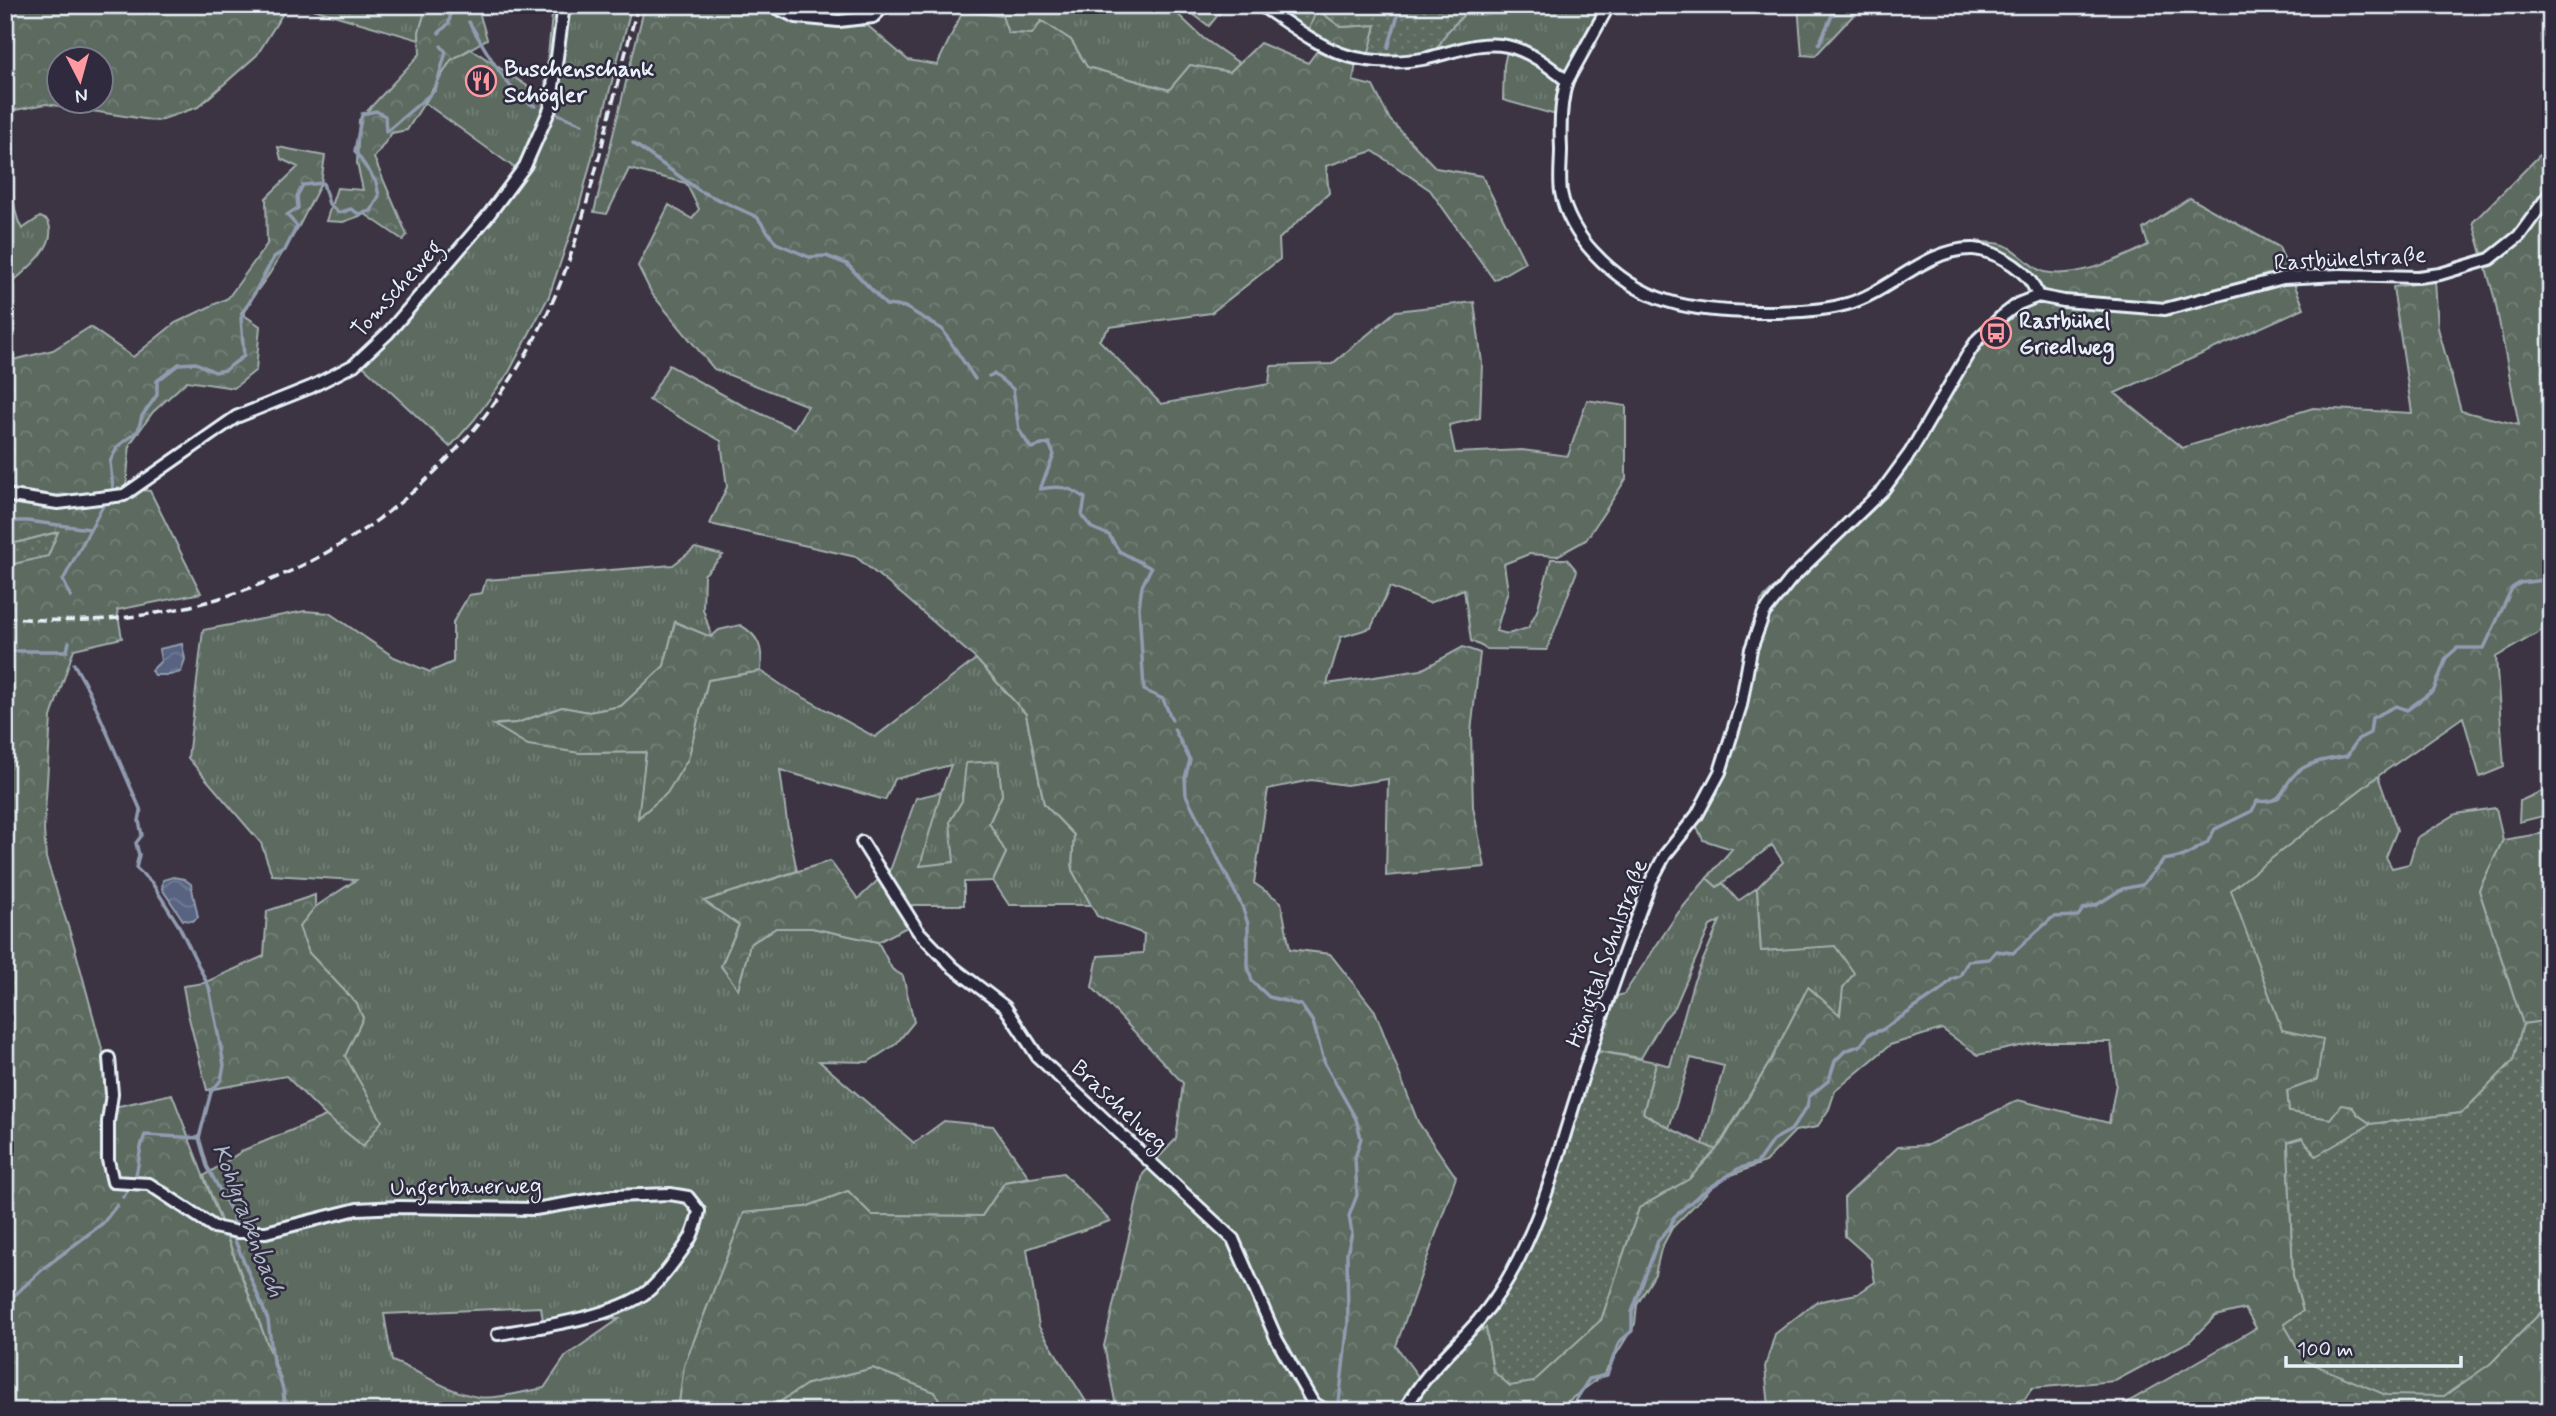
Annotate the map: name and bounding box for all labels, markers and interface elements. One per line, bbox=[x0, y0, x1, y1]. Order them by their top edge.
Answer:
north arrow bbox=[46, 46, 116, 116]
place label: Buschenschank Schögler bbox=[504, 55, 654, 111]
restaurant icon: Buschenschank Schögler bbox=[464, 64, 498, 98]
text: N bbox=[74, 82, 89, 109]
street label: Tomscheweg bbox=[345, 234, 451, 346]
street label: Rastbühelstraße bbox=[2273, 241, 2427, 279]
place label: Rastbühel Griedlweg bbox=[2019, 307, 2115, 365]
bus stop icon: Rastbühel Griedlweg bbox=[1979, 316, 2013, 350]
street label: Hönigtal Schulstraße bbox=[1560, 855, 1658, 1053]
street label: Braschelweg bbox=[1063, 1054, 1173, 1160]
water label: Kohlgrabenbach bbox=[204, 1139, 291, 1302]
street label: Ungerbauerweg bbox=[390, 1172, 542, 1206]
scale bar bbox=[2286, 1325, 2462, 1369]
text: 100 m bbox=[2297, 1336, 2353, 1364]

